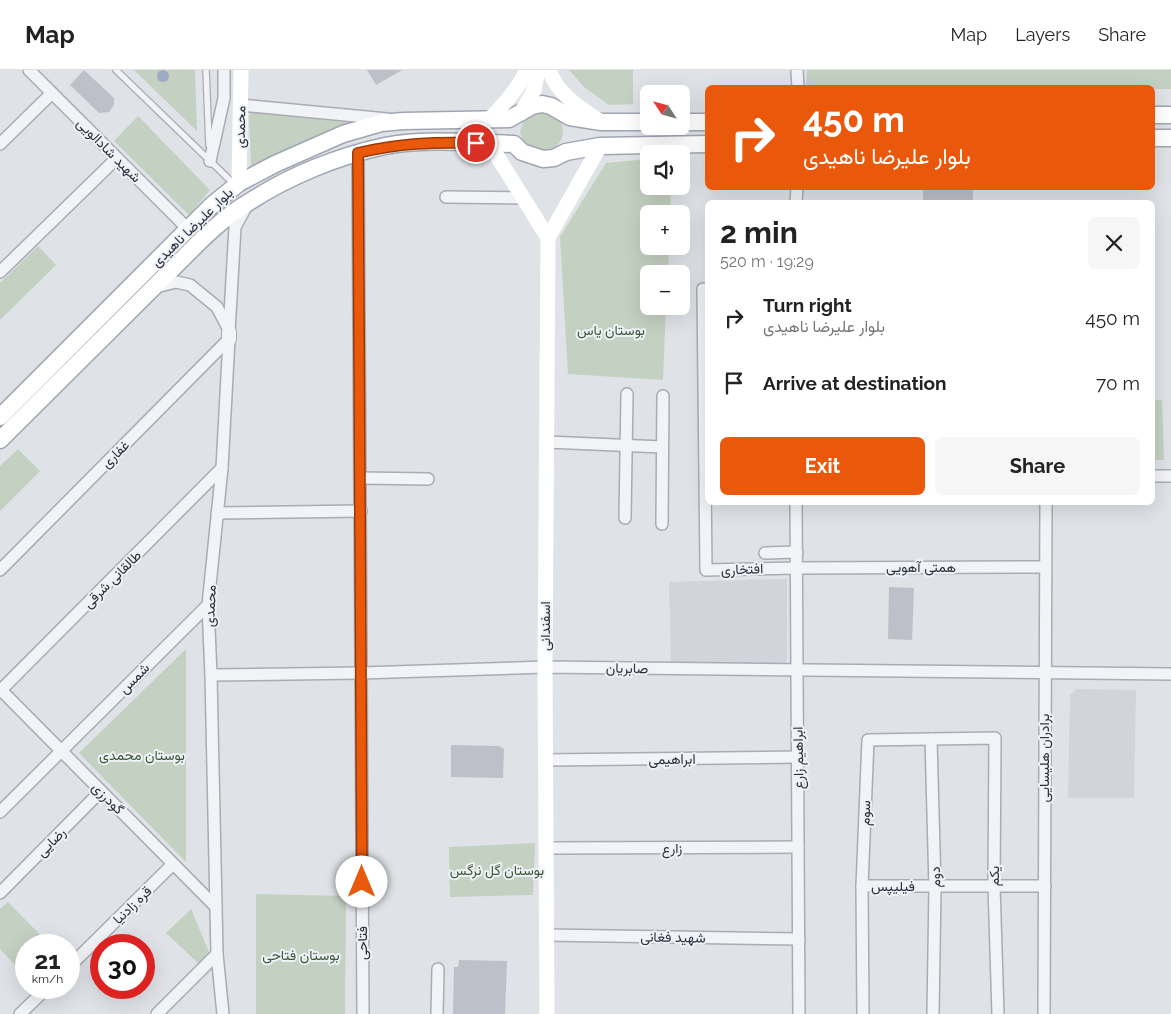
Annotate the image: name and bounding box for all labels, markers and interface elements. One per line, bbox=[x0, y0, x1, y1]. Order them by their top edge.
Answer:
text: Map bbox=[25, 20, 75, 49]
text: Map bbox=[951, 24, 987, 45]
text: Layers bbox=[1015, 24, 1070, 45]
text: Share bbox=[1098, 24, 1146, 45]
north arrow bbox=[640, 85, 690, 135]
map controls bbox=[640, 85, 690, 315]
text: 450 m bbox=[803, 99, 905, 140]
icon: right bbox=[720, 105, 785, 170]
street label: محمدی bbox=[232, 106, 249, 148]
street label: شهید شادالویی bbox=[73, 115, 144, 186]
pin bbox=[455, 122, 497, 164]
icon: arrive bbox=[462, 129, 490, 157]
text: بلوار علیرضا ناهیدی bbox=[803, 143, 971, 169]
button: sound bbox=[640, 145, 690, 195]
street label: بلوار علیرضا ناهیدی bbox=[148, 184, 237, 271]
button: + bbox=[640, 205, 690, 255]
text: 2 min bbox=[720, 215, 798, 250]
button: close bbox=[1088, 217, 1140, 269]
text: 520 m · 19:29 bbox=[720, 252, 814, 271]
button: − bbox=[640, 265, 690, 315]
text: Turn right bbox=[763, 294, 852, 316]
icon: right bbox=[720, 304, 748, 332]
text: 450 m bbox=[1085, 307, 1140, 329]
text: بلوار علیرضا ناهیدی bbox=[763, 317, 885, 336]
park label: بوستان یاس bbox=[577, 322, 645, 339]
icon: arrive bbox=[720, 369, 748, 397]
text: Arrive at destination bbox=[763, 372, 947, 394]
text: 70 m bbox=[1096, 372, 1140, 394]
street label: غفاری bbox=[98, 437, 133, 472]
button: Exit bbox=[720, 437, 925, 495]
button: Share bbox=[935, 437, 1140, 495]
street label: طالقانی شرقی bbox=[80, 547, 145, 612]
street label: همتی آهویی bbox=[886, 559, 956, 576]
street label: افتخاری bbox=[720, 560, 764, 579]
street label: محمدی bbox=[201, 585, 220, 627]
street label: اسفندانی bbox=[537, 601, 554, 651]
street label: شمس bbox=[115, 659, 153, 697]
street label: صابریان bbox=[606, 660, 649, 677]
street label: برادران هلیسایی bbox=[1036, 714, 1053, 802]
street label: ابراهیم زارع bbox=[789, 726, 810, 790]
park label: بوستان محمدی bbox=[99, 747, 185, 764]
street label: ابراهیمی bbox=[648, 751, 696, 768]
street label: گودرزی bbox=[88, 779, 127, 818]
street label: سوم bbox=[857, 800, 874, 826]
street label: رضایی bbox=[33, 824, 70, 861]
street label: زارع bbox=[662, 840, 682, 859]
position arrow bbox=[335, 855, 387, 907]
park label: بوستان گل نرگس bbox=[450, 862, 544, 879]
street label: دوم bbox=[927, 866, 944, 888]
street label: یکم bbox=[986, 866, 1003, 886]
street label: فیلیپس bbox=[871, 878, 915, 896]
street label: قره زادنیا bbox=[109, 883, 155, 928]
street label: فتاحی bbox=[354, 926, 371, 960]
street label: شهید فغانی bbox=[640, 928, 706, 947]
speed limit sign: 30 bbox=[90, 934, 155, 999]
text: 21 bbox=[34, 945, 61, 975]
park label: بوستان فتاحی bbox=[262, 947, 340, 964]
text: km/h bbox=[32, 972, 63, 986]

